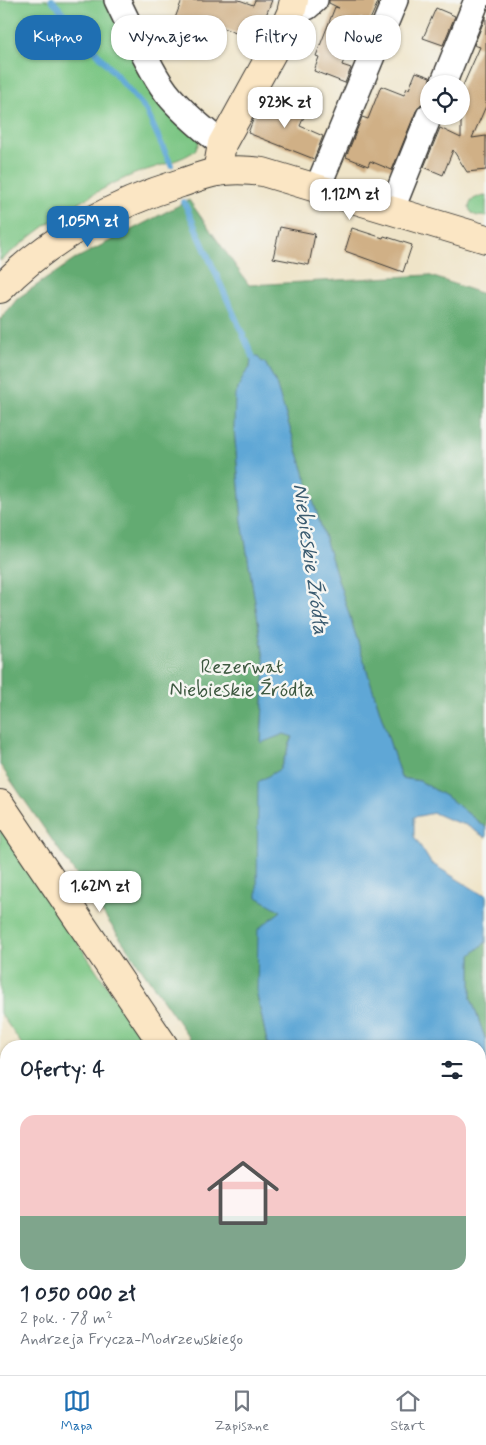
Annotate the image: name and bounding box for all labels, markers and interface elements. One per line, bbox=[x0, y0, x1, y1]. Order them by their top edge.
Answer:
chip: Kupno bbox=[15, 15, 101, 60]
chip: Wynajem bbox=[111, 15, 227, 60]
chip: Filtry bbox=[237, 15, 316, 60]
chip: Nowe bbox=[326, 15, 401, 60]
map controls bbox=[420, 75, 470, 125]
button: locate bbox=[420, 75, 470, 125]
pin: 923K zł bbox=[239, 86, 331, 129]
text: 923K zł bbox=[259, 92, 311, 113]
pin: 1.12M zł bbox=[298, 178, 402, 221]
text: 1.12M zł bbox=[321, 184, 379, 205]
pin: 1.05M zł bbox=[36, 206, 140, 248]
text: 1.05M zł bbox=[58, 211, 118, 232]
water label: Niebieskie Źródła bbox=[286, 482, 335, 637]
park label: Rezerwat Niebieskie Źródła bbox=[169, 654, 315, 704]
pin: 1.62M zł bbox=[48, 870, 152, 913]
text: 1.62M zł bbox=[70, 876, 130, 897]
text: Oferty: 4 bbox=[20, 1056, 105, 1084]
icon: filters bbox=[438, 1056, 466, 1084]
icon: home bbox=[198, 1148, 288, 1238]
text: 1 050 000 zł bbox=[20, 1280, 136, 1308]
text: 2 pok. · 78 m² bbox=[20, 1308, 113, 1329]
text: Andrzeja Frycza-Modrzewskiego bbox=[20, 1329, 243, 1350]
tab: Mapa bbox=[61, 1387, 93, 1435]
tab: Zapisane bbox=[214, 1387, 269, 1435]
tab: Start bbox=[391, 1387, 425, 1435]

